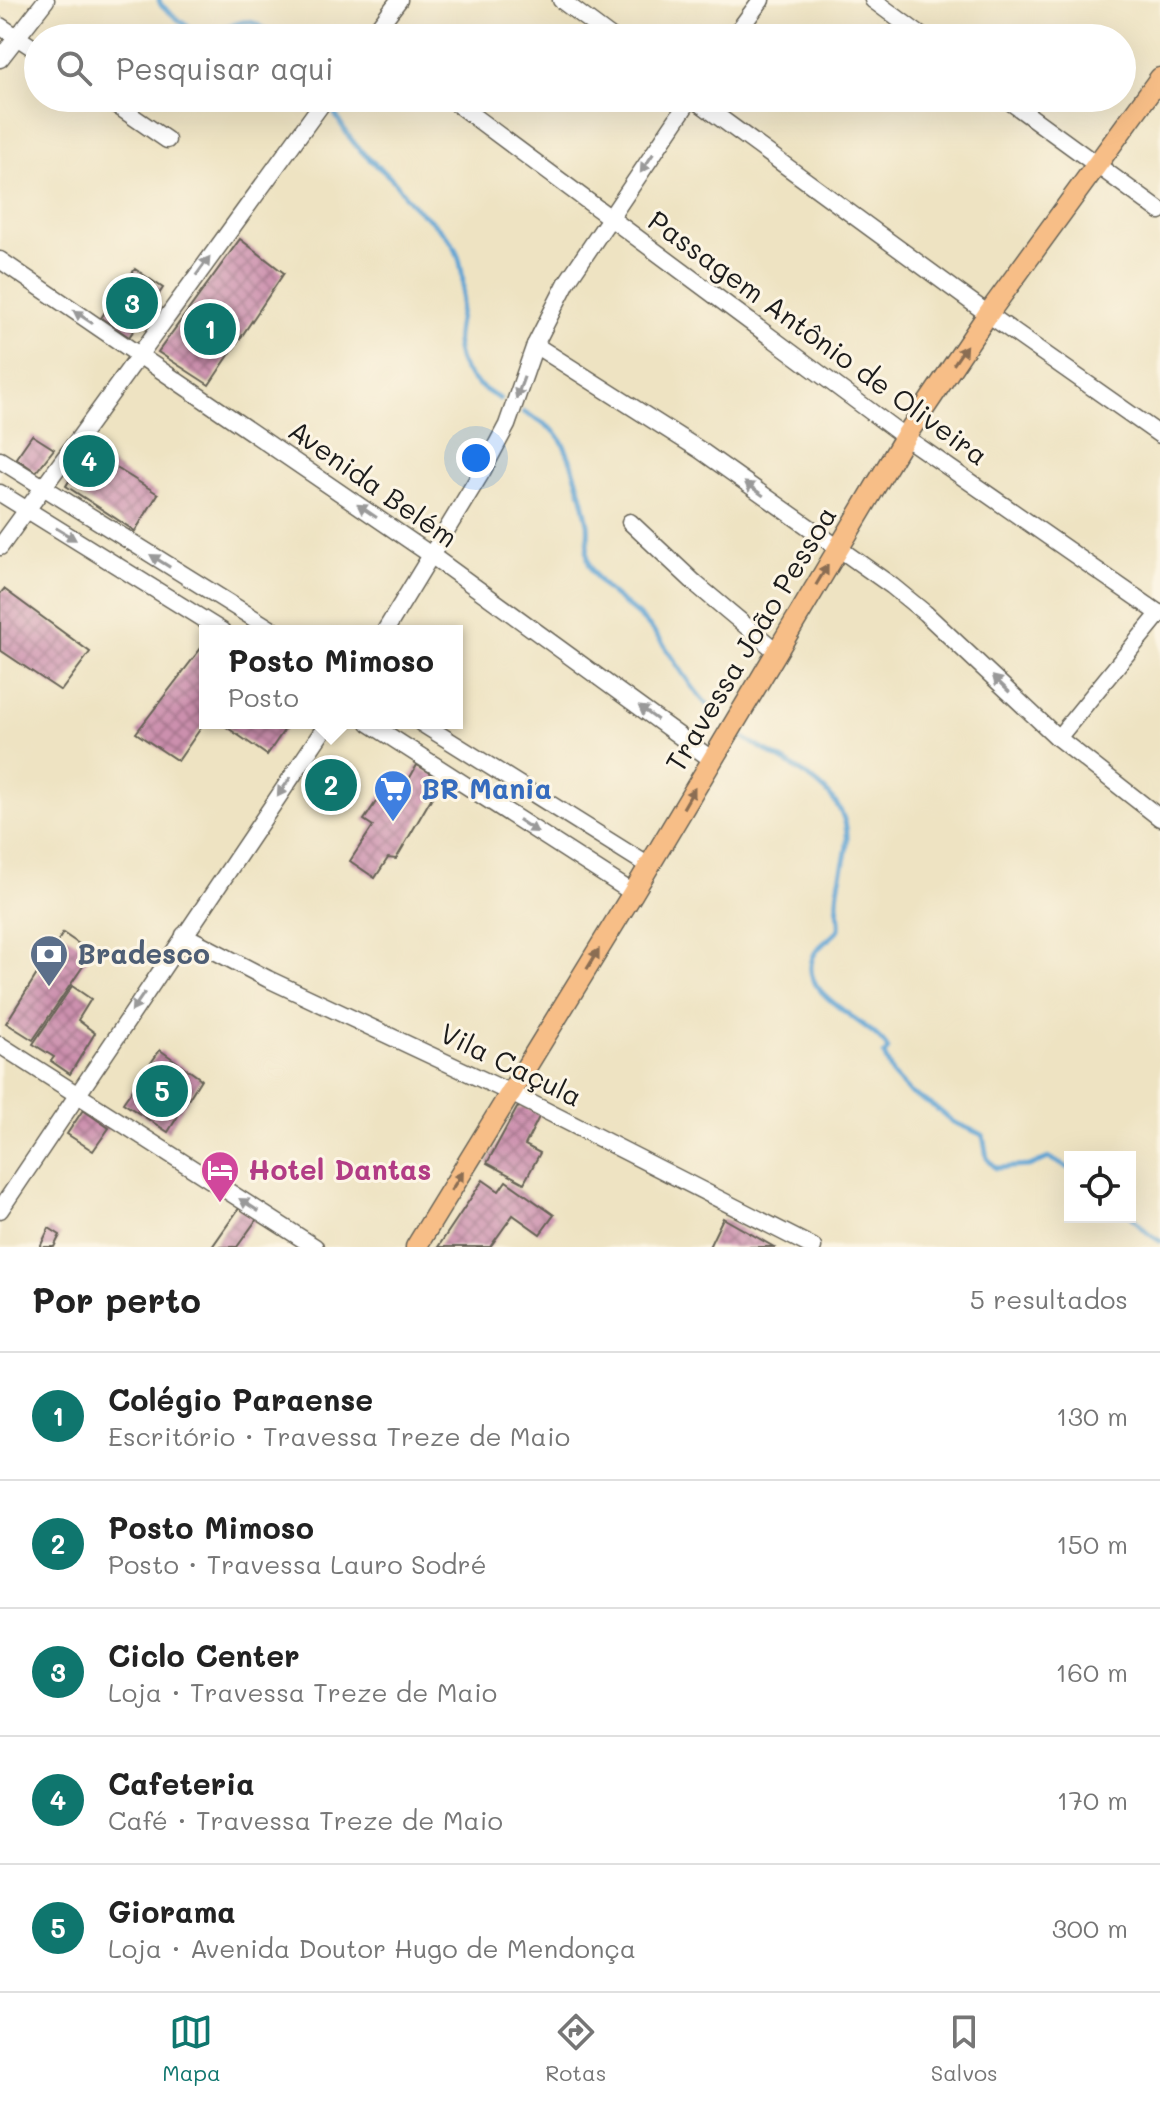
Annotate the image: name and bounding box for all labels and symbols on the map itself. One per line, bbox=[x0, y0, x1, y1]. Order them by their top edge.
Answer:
one-way arrow bbox=[640, 152, 655, 173]
street label: Passagem Antônio de Oliveira bbox=[642, 202, 996, 473]
one-way arrow bbox=[195, 255, 211, 276]
pin: 3 bbox=[106, 273, 158, 333]
pin: 1 bbox=[184, 299, 236, 359]
one-way arrow bbox=[72, 310, 94, 325]
one-way arrow bbox=[953, 345, 968, 366]
one-way arrow bbox=[513, 376, 526, 400]
street label: Avenida Belém bbox=[282, 412, 465, 555]
pin: 4 bbox=[63, 431, 115, 491]
your location bbox=[456, 438, 496, 478]
one-way arrow bbox=[744, 481, 764, 497]
street label: Travessa João Pessoa bbox=[657, 499, 844, 778]
one-way arrow bbox=[356, 504, 377, 519]
one-way arrow bbox=[55, 527, 77, 541]
one-way arrow bbox=[149, 554, 171, 568]
one-way arrow bbox=[814, 564, 828, 586]
one-way arrow bbox=[992, 676, 1011, 694]
one-way arrow bbox=[638, 706, 659, 721]
pin: 2 bbox=[305, 755, 357, 815]
supermarket icon: BR Mania bbox=[372, 768, 414, 823]
place label: BR Mania bbox=[421, 770, 552, 806]
one-way arrow bbox=[277, 777, 292, 798]
one-way arrow bbox=[681, 787, 695, 809]
one-way arrow bbox=[518, 818, 539, 833]
bank icon: Bradesco bbox=[28, 933, 70, 988]
place label: Bradesco bbox=[77, 935, 210, 971]
one-way arrow bbox=[586, 948, 600, 970]
one-way arrow bbox=[131, 992, 146, 1013]
street label: Vila Caçula bbox=[434, 1014, 588, 1114]
pin: 5 bbox=[136, 1061, 188, 1121]
hotel icon: Hotel Dantas bbox=[199, 1149, 241, 1204]
place label: Hotel Dantas bbox=[248, 1151, 431, 1187]
one-way arrow bbox=[450, 1170, 465, 1191]
one-way arrow bbox=[239, 1197, 260, 1212]

